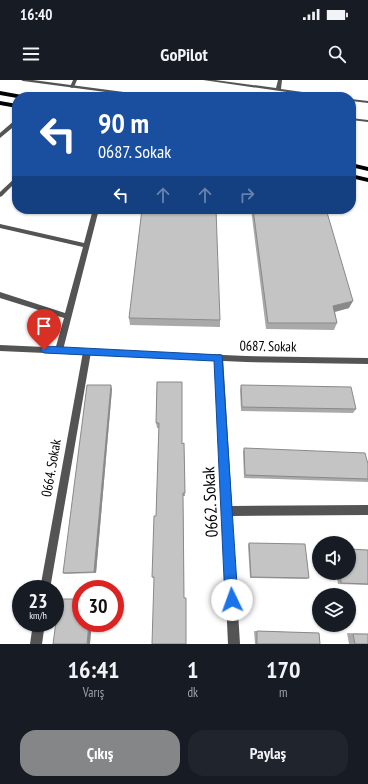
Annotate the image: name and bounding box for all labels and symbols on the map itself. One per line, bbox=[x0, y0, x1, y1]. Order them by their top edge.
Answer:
pin bbox=[27, 309, 61, 350]
street label: 0687. Sokak bbox=[239, 337, 297, 356]
street label: 0664. Sokak bbox=[37, 437, 65, 498]
street label: 0662. Sokak bbox=[197, 466, 223, 538]
position arrow bbox=[211, 579, 253, 621]
speed limit sign: 30 bbox=[72, 580, 124, 632]

